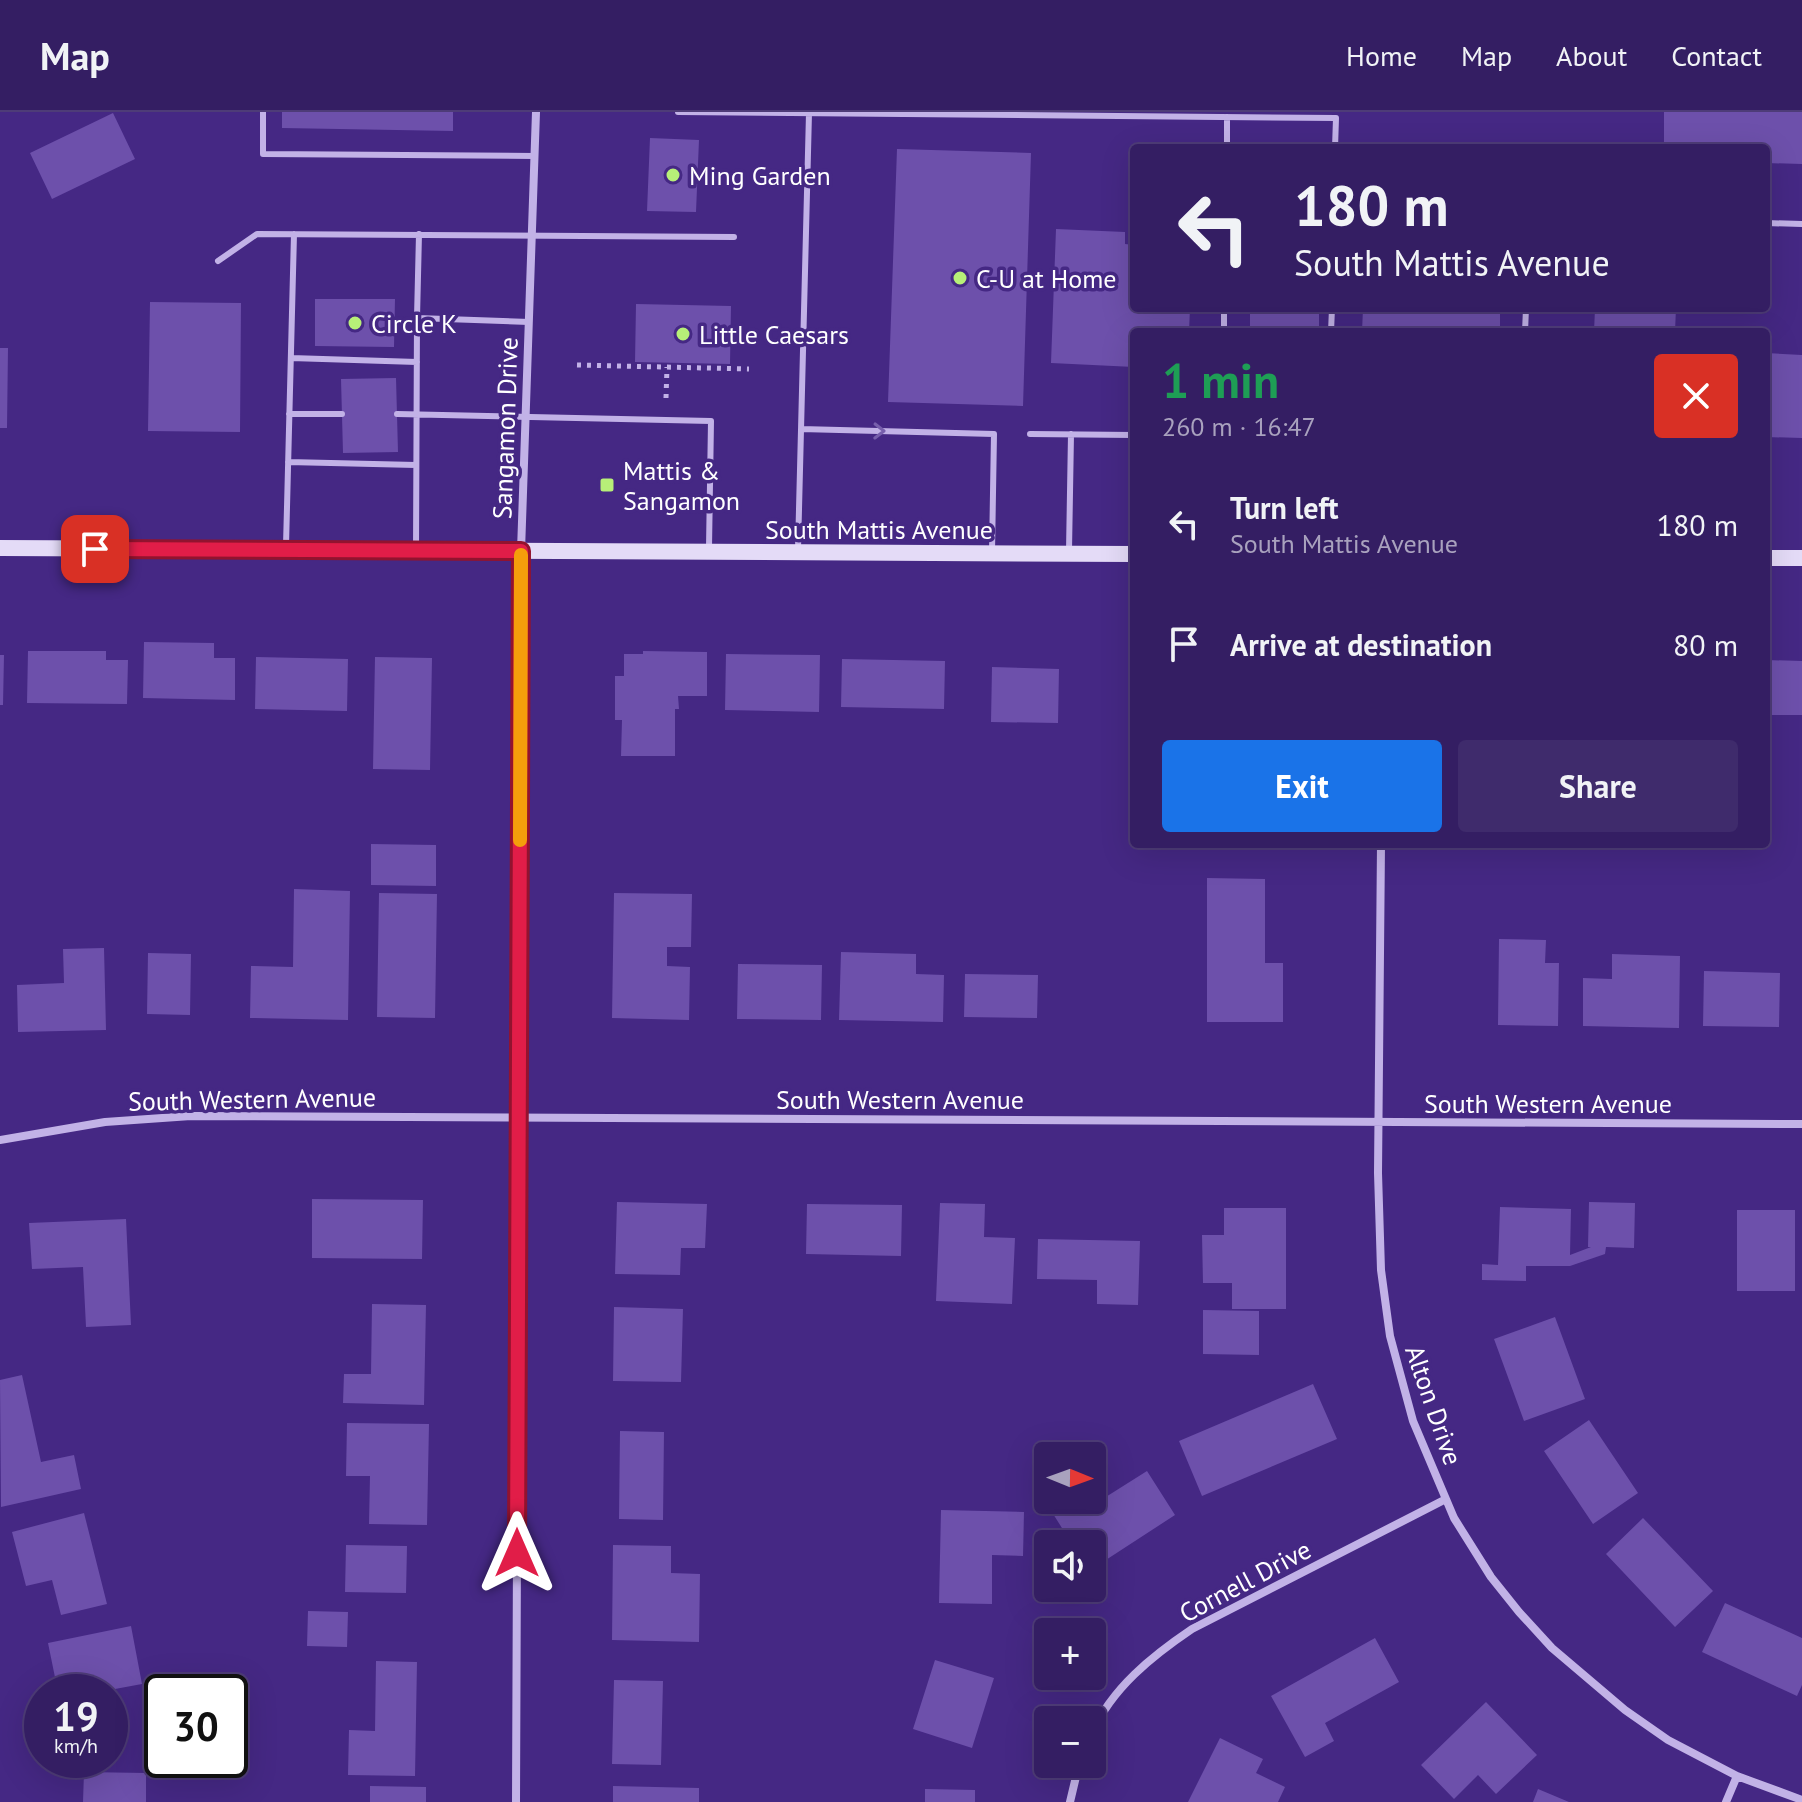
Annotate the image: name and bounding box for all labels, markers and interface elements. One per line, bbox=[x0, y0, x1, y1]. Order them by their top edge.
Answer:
text: Map bbox=[40, 31, 110, 80]
text: Home bbox=[1346, 37, 1417, 74]
text: Map bbox=[1461, 37, 1512, 74]
text: About bbox=[1556, 37, 1627, 74]
text: Contact bbox=[1671, 37, 1762, 74]
place label: Ming Garden bbox=[689, 159, 831, 192]
marker: Ming Garden bbox=[664, 166, 682, 184]
text: 180 m bbox=[1294, 169, 1449, 241]
icon: left bbox=[1162, 176, 1266, 280]
text: South Mattis Avenue bbox=[1294, 239, 1610, 286]
place label: C-U at Home bbox=[976, 262, 1116, 295]
marker: C-U at Home bbox=[951, 269, 969, 287]
place label: Circle K bbox=[371, 307, 457, 340]
marker: Circle K bbox=[346, 314, 364, 332]
place label: Little Caesars bbox=[699, 318, 849, 351]
marker: Little Caesars bbox=[674, 325, 692, 343]
street label: Sangamon Drive bbox=[485, 336, 525, 520]
text: 1 min bbox=[1162, 349, 1279, 411]
button: close bbox=[1654, 354, 1738, 438]
text: 260 m · 16:47 bbox=[1162, 410, 1316, 443]
one-way arrow bbox=[873, 422, 886, 440]
place label: Mattis & Sangamon bbox=[623, 454, 740, 517]
marker: Mattis & Sangamon bbox=[598, 476, 616, 494]
text: Turn left bbox=[1230, 488, 1338, 527]
icon: left bbox=[1162, 502, 1206, 546]
text: 180 m bbox=[1657, 505, 1738, 544]
street label: South Mattis Avenue bbox=[765, 513, 993, 546]
pin bbox=[61, 515, 129, 583]
icon: arrive bbox=[73, 527, 117, 571]
text: South Mattis Avenue bbox=[1230, 527, 1458, 560]
icon: arrive bbox=[1162, 622, 1206, 666]
text: Arrive at destination bbox=[1230, 625, 1492, 664]
text: 80 m bbox=[1673, 625, 1738, 664]
button: Exit bbox=[1162, 740, 1442, 832]
button: Share bbox=[1458, 740, 1738, 832]
street label: South Western Avenue bbox=[128, 1080, 376, 1118]
street label: South Western Avenue bbox=[776, 1083, 1024, 1116]
street label: South Western Avenue bbox=[1424, 1087, 1672, 1120]
street label: Alton Drive bbox=[1398, 1341, 1470, 1469]
north arrow bbox=[1034, 1442, 1106, 1514]
map controls bbox=[1034, 1442, 1106, 1778]
position arrow bbox=[475, 1511, 559, 1595]
button: sound bbox=[1034, 1530, 1106, 1602]
street label: Cornell Drive bbox=[1173, 1533, 1317, 1629]
button: + bbox=[1034, 1618, 1106, 1690]
speed limit sign: 30 bbox=[144, 1674, 248, 1778]
text: 19 bbox=[53, 1690, 99, 1742]
button: − bbox=[1034, 1706, 1106, 1778]
text: km/h bbox=[54, 1733, 98, 1759]

